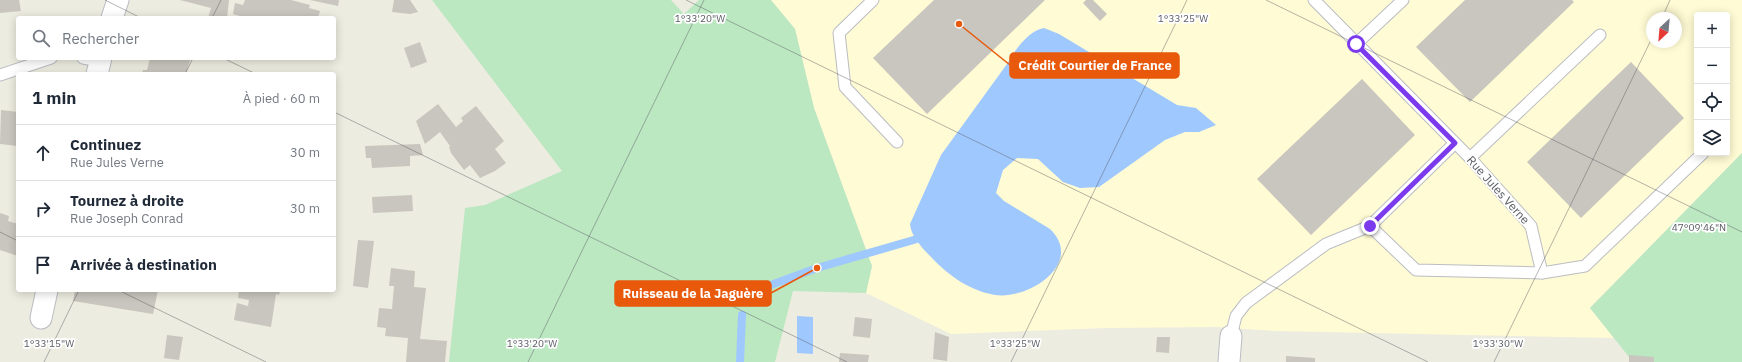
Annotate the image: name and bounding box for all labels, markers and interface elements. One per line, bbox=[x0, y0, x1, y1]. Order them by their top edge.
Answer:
text: 1°33'20"W bbox=[675, 12, 725, 25]
text: 1°33'25"W bbox=[1158, 12, 1208, 25]
north arrow bbox=[1646, 12, 1682, 48]
map controls bbox=[1694, 12, 1730, 156]
button: + bbox=[1694, 12, 1730, 48]
search box bbox=[16, 16, 336, 60]
icon: search bbox=[30, 27, 52, 49]
text: Rechercher bbox=[62, 29, 139, 48]
route start bbox=[1347, 35, 1365, 53]
button: − bbox=[1694, 48, 1730, 84]
callout: Crédit Courtier de France bbox=[1010, 53, 1179, 78]
text: Crédit Courtier de France bbox=[1018, 57, 1172, 74]
button: locate bbox=[1694, 84, 1730, 120]
text: 1 min bbox=[32, 87, 76, 109]
text: À pied · 60 m bbox=[243, 90, 320, 107]
button: layers bbox=[1694, 120, 1730, 156]
text: Continuez bbox=[70, 135, 141, 154]
icon: ahead bbox=[32, 142, 54, 164]
text: 30 m bbox=[290, 144, 320, 161]
street label: Rue Jules Verne bbox=[1464, 152, 1533, 227]
text: Rue Jules Verne bbox=[70, 154, 164, 171]
text: Tournez à droite bbox=[70, 191, 184, 210]
icon: right bbox=[32, 198, 54, 220]
text: 30 m bbox=[290, 200, 320, 217]
text: Rue Joseph Conrad bbox=[70, 210, 183, 227]
route end bbox=[1361, 217, 1379, 235]
text: 47°09'46"N bbox=[1672, 221, 1726, 234]
icon: arrive bbox=[32, 254, 54, 276]
text: Arrivée à destination bbox=[70, 255, 217, 274]
callout: Ruisseau de la Jaguère bbox=[615, 281, 771, 306]
text: Ruisseau de la Jaguère bbox=[623, 285, 763, 302]
text: 1°33'15"W bbox=[24, 337, 74, 350]
text: 1°33'20"W bbox=[507, 337, 557, 350]
text: 1°33'25"W bbox=[990, 337, 1040, 350]
text: 1°33'30"W bbox=[1473, 337, 1523, 350]

